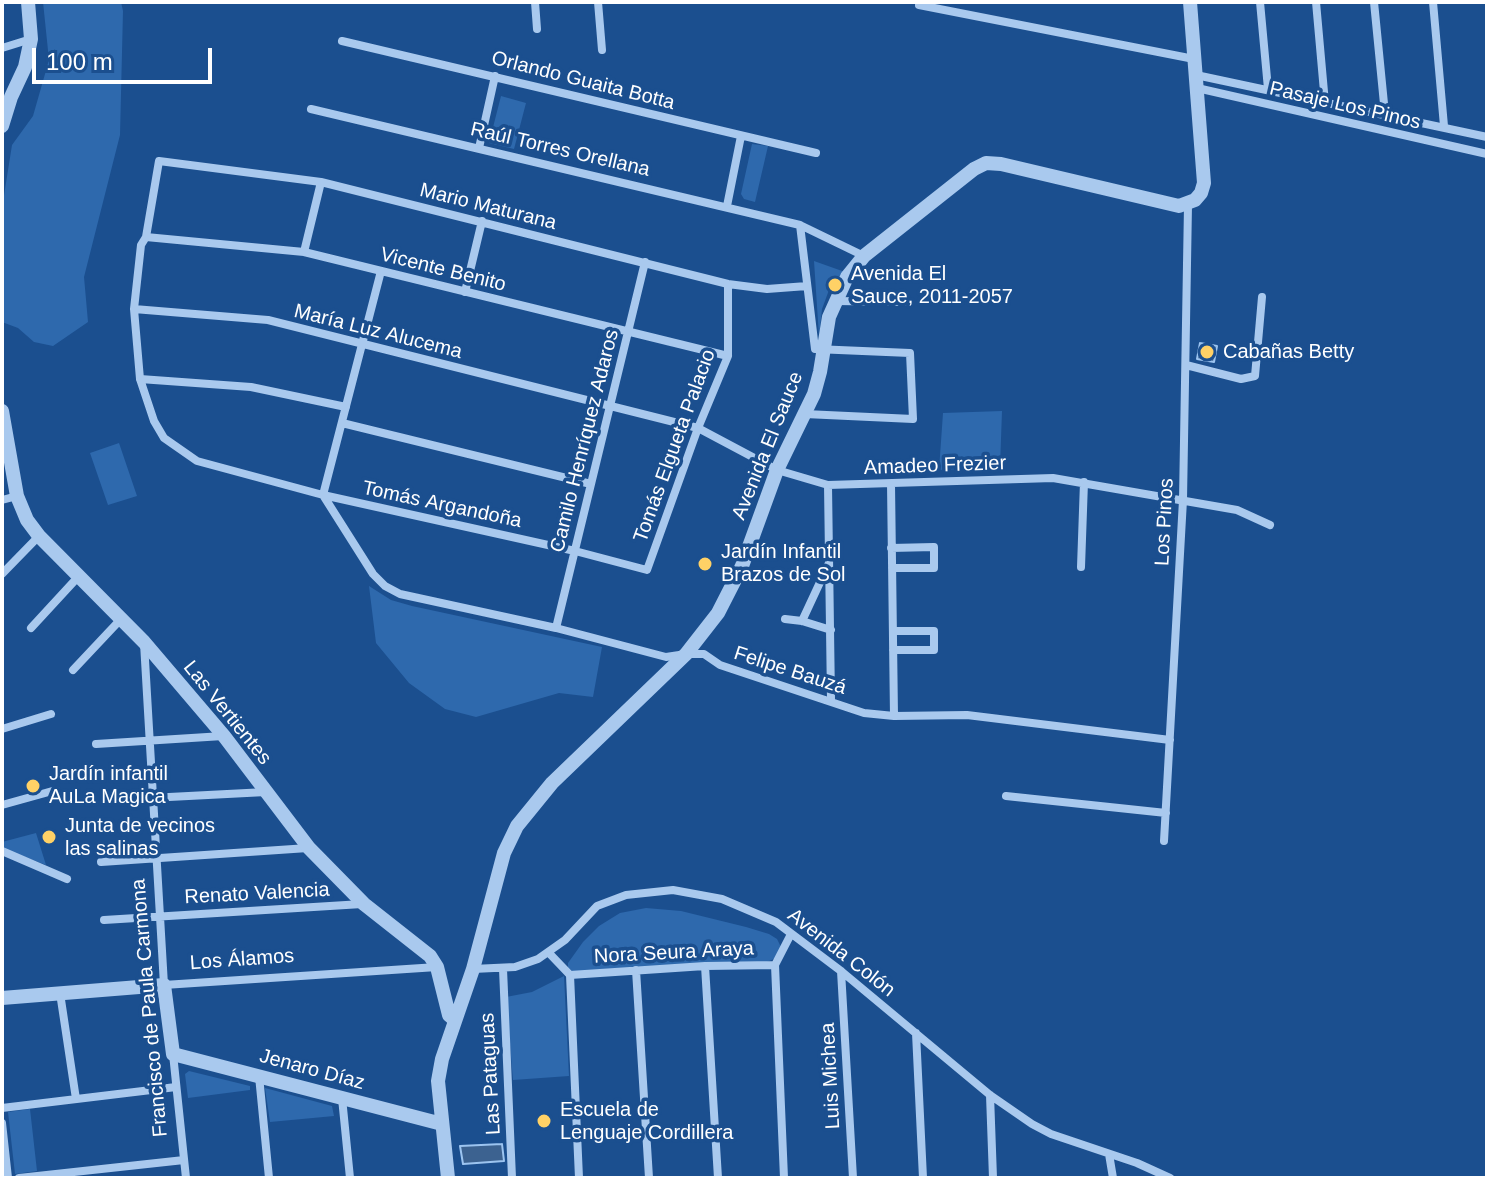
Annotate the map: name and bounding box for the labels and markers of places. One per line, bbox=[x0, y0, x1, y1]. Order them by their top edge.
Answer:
place label: Avenida El Sauce, 2011-2057 bbox=[851, 262, 1013, 309]
marker: Avenida El Sauce, 2011-2057 bbox=[826, 276, 844, 294]
place label: Cabañas Betty bbox=[1223, 340, 1354, 364]
marker: Cabañas Betty bbox=[1198, 343, 1216, 361]
place label: Jardín Infantil Brazos de Sol bbox=[721, 540, 846, 587]
marker: Jardín Infantil Brazos de Sol bbox=[696, 555, 714, 573]
place label: Jardín infantil AuLa Magica bbox=[49, 762, 168, 809]
marker: Jardín infantil AuLa Magica bbox=[24, 777, 42, 795]
place label: Junta de vecinos las salinas bbox=[65, 814, 215, 861]
marker: Junta de vecinos las salinas bbox=[40, 828, 58, 846]
place label: Escuela de Lenguaje Cordillera bbox=[560, 1098, 733, 1145]
marker: Escuela de Lenguaje Cordillera bbox=[535, 1112, 553, 1130]

